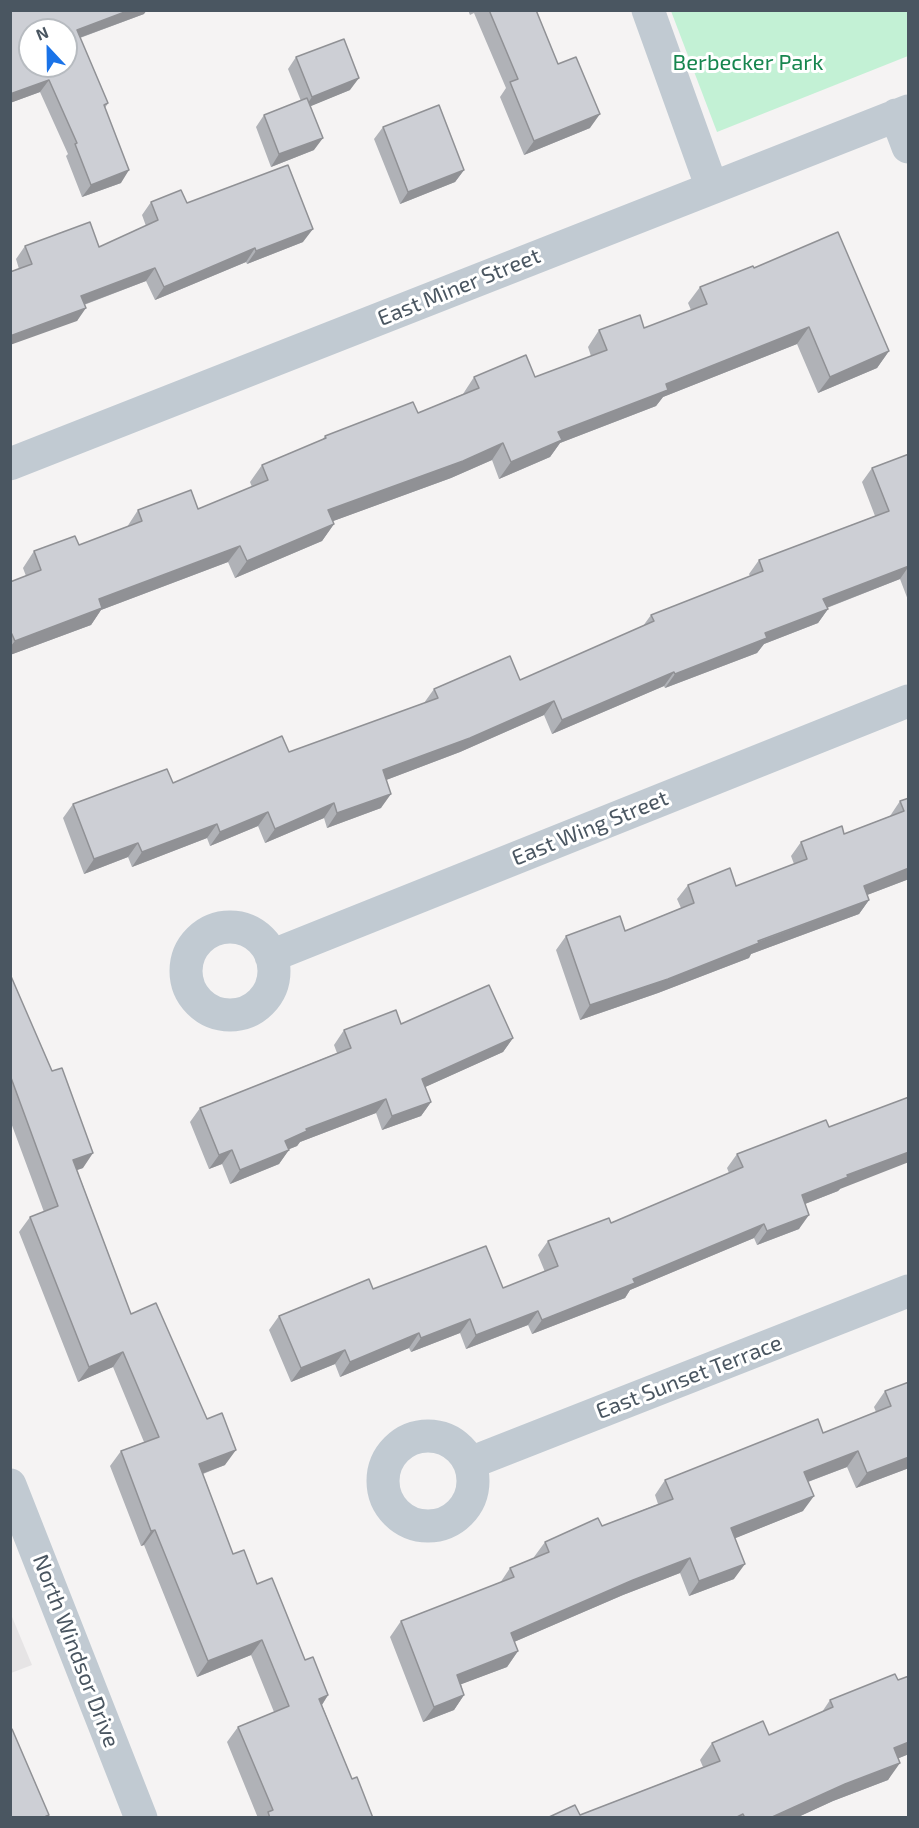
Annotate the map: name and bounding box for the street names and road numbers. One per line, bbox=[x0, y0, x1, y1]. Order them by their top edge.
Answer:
street label: East Miner Street bbox=[374, 242, 544, 332]
street label: East Wing Street bbox=[508, 785, 672, 871]
street label: East Sunset Terrace bbox=[592, 1329, 786, 1425]
street label: North Windsor Drive bbox=[27, 1551, 125, 1751]

